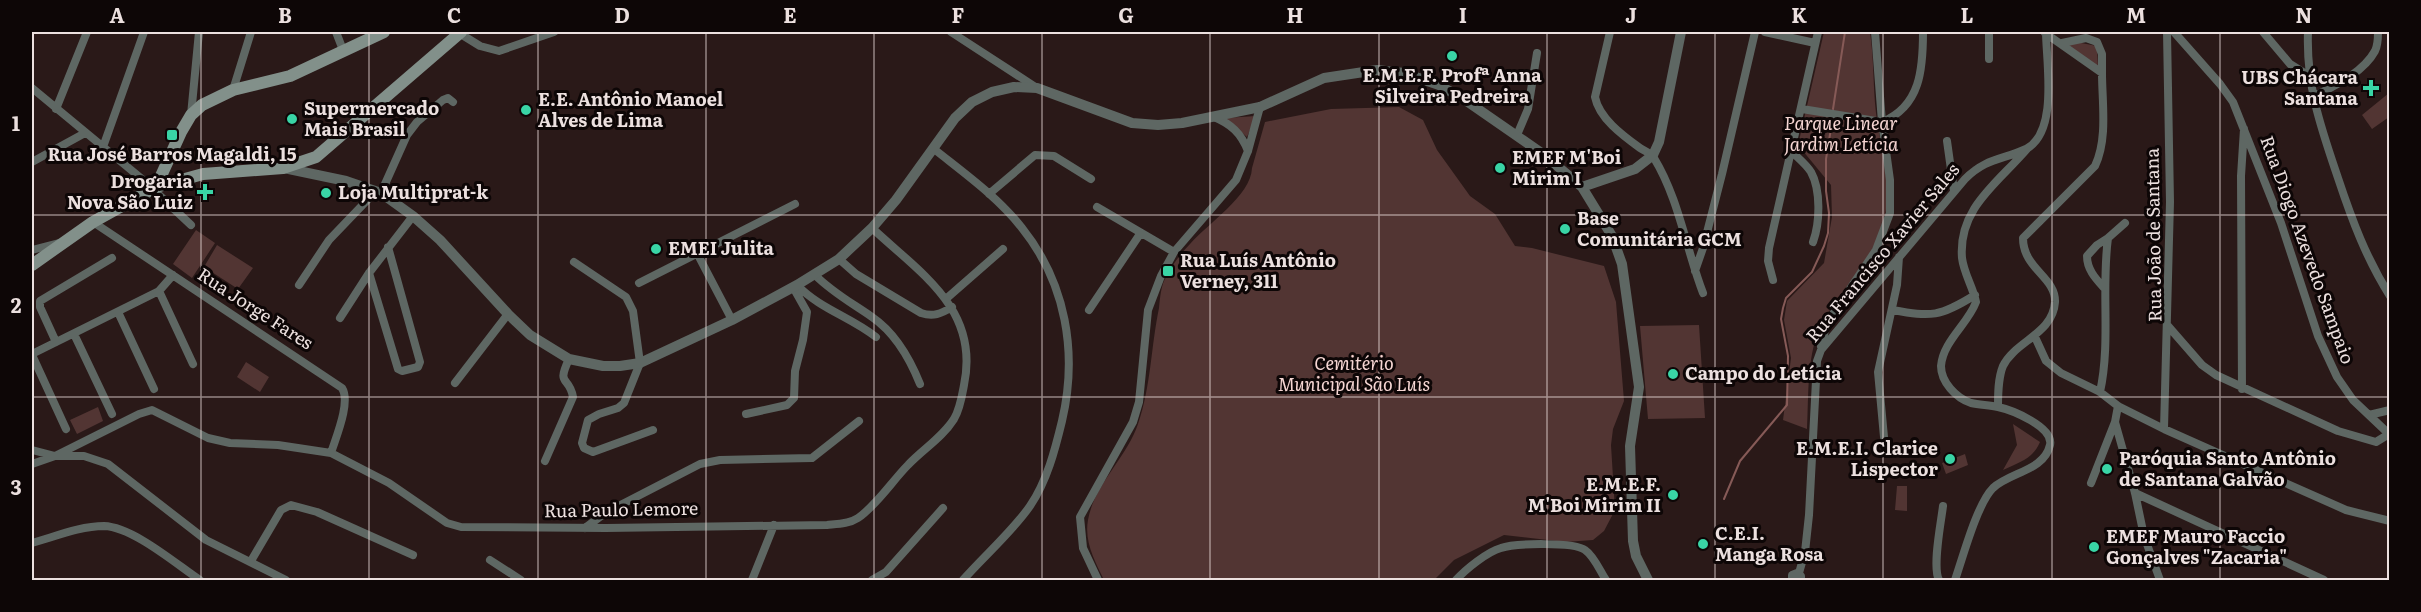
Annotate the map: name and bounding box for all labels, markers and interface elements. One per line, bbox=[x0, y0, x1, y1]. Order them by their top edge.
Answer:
text: A bbox=[109, 0, 125, 29]
text: B bbox=[278, 0, 292, 29]
text: C bbox=[447, 0, 461, 29]
text: D bbox=[614, 0, 630, 29]
text: E bbox=[783, 0, 797, 29]
text: F bbox=[952, 0, 965, 29]
text: G bbox=[1118, 0, 1134, 29]
text: H bbox=[1287, 0, 1303, 29]
text: I bbox=[1459, 0, 1467, 29]
text: J bbox=[1625, 0, 1637, 29]
text: K bbox=[1791, 0, 1807, 29]
text: L bbox=[1961, 0, 1974, 29]
text: M bbox=[2126, 0, 2146, 29]
text: N bbox=[2296, 0, 2312, 29]
marker: E.M.E.F. Profª Anna Silveira Pedreira bbox=[1445, 49, 1459, 63]
place label: E.M.E.F. Profª Anna Silveira Pedreira bbox=[1362, 61, 1542, 109]
place label: UBS Chácara Santana bbox=[2241, 63, 2359, 111]
marker: UBS Chácara Santana bbox=[2362, 79, 2380, 97]
place label: E.E. Antônio Manoel Alves de Lima bbox=[538, 85, 724, 133]
place label: Supermercado Mais Brasil bbox=[304, 94, 439, 142]
marker: E.E. Antônio Manoel Alves de Lima bbox=[519, 103, 533, 117]
text: 1 bbox=[12, 107, 20, 137]
park label: Parque Linear Jardim Letícia bbox=[1784, 109, 1899, 157]
marker: Supermercado Mais Brasil bbox=[285, 112, 299, 126]
marker: Rua José Barros Magaldi, 15 bbox=[165, 128, 179, 142]
street label: Rua Diogo Azevedo Sampaio bbox=[2254, 131, 2362, 368]
place label: Rua José Barros Magaldi, 15 bbox=[48, 140, 297, 167]
place label: EMEF M'Boi Mirim I bbox=[1512, 143, 1622, 191]
street label: Rua João de Santana bbox=[2137, 147, 2168, 322]
street label: Rua Francisco Xavier Sales bbox=[1799, 157, 1965, 348]
marker: EMEF M'Boi Mirim I bbox=[1493, 161, 1507, 175]
place label: Drogaria Nova São Luiz bbox=[67, 167, 194, 215]
place label: Loja Multiprat-k bbox=[338, 178, 489, 205]
marker: Drogaria Nova São Luiz bbox=[198, 185, 212, 199]
marker: Loja Multiprat-k bbox=[319, 186, 333, 200]
place label: Base Comunitária GCM bbox=[1577, 204, 1742, 252]
marker: Base Comunitária GCM bbox=[1558, 222, 1572, 236]
place label: EMEI Julita bbox=[668, 234, 774, 261]
marker: EMEI Julita bbox=[649, 242, 663, 256]
place label: Rua Luís Antônio Verney, 311 bbox=[1180, 246, 1336, 294]
street label: Rua Jorge Fares bbox=[193, 260, 319, 355]
marker: Rua Luís Antônio Verney, 311 bbox=[1161, 264, 1175, 278]
text: 2 bbox=[11, 289, 22, 319]
park label: Cemitério Municipal São Luís bbox=[1278, 349, 1430, 397]
place label: Campo do Letícia bbox=[1685, 359, 1842, 386]
marker: Campo do Letícia bbox=[1666, 367, 1680, 381]
place label: E.M.E.I. Clarice Lispector bbox=[1796, 434, 1938, 482]
place label: Paróquia Santo Antônio de Santana Galvão bbox=[2119, 444, 2336, 492]
marker: E.M.E.I. Clarice Lispector bbox=[1943, 452, 1957, 466]
marker: Paróquia Santo Antônio de Santana Galvão bbox=[2100, 462, 2114, 476]
place label: E.M.E.F. M'Boi Mirim II bbox=[1528, 470, 1661, 518]
text: 3 bbox=[10, 471, 22, 501]
marker: E.M.E.F. M'Boi Mirim II bbox=[1666, 488, 1680, 502]
street label: Rua Paulo Lemore bbox=[544, 494, 698, 523]
place label: C.E.I. Manga Rosa bbox=[1715, 519, 1824, 567]
place label: EMEF Mauro Faccio Gonçalves "Zacaria" bbox=[2106, 522, 2287, 570]
marker: C.E.I. Manga Rosa bbox=[1696, 537, 1710, 551]
marker: EMEF Mauro Faccio Gonçalves "Zacaria" bbox=[2087, 540, 2101, 554]

